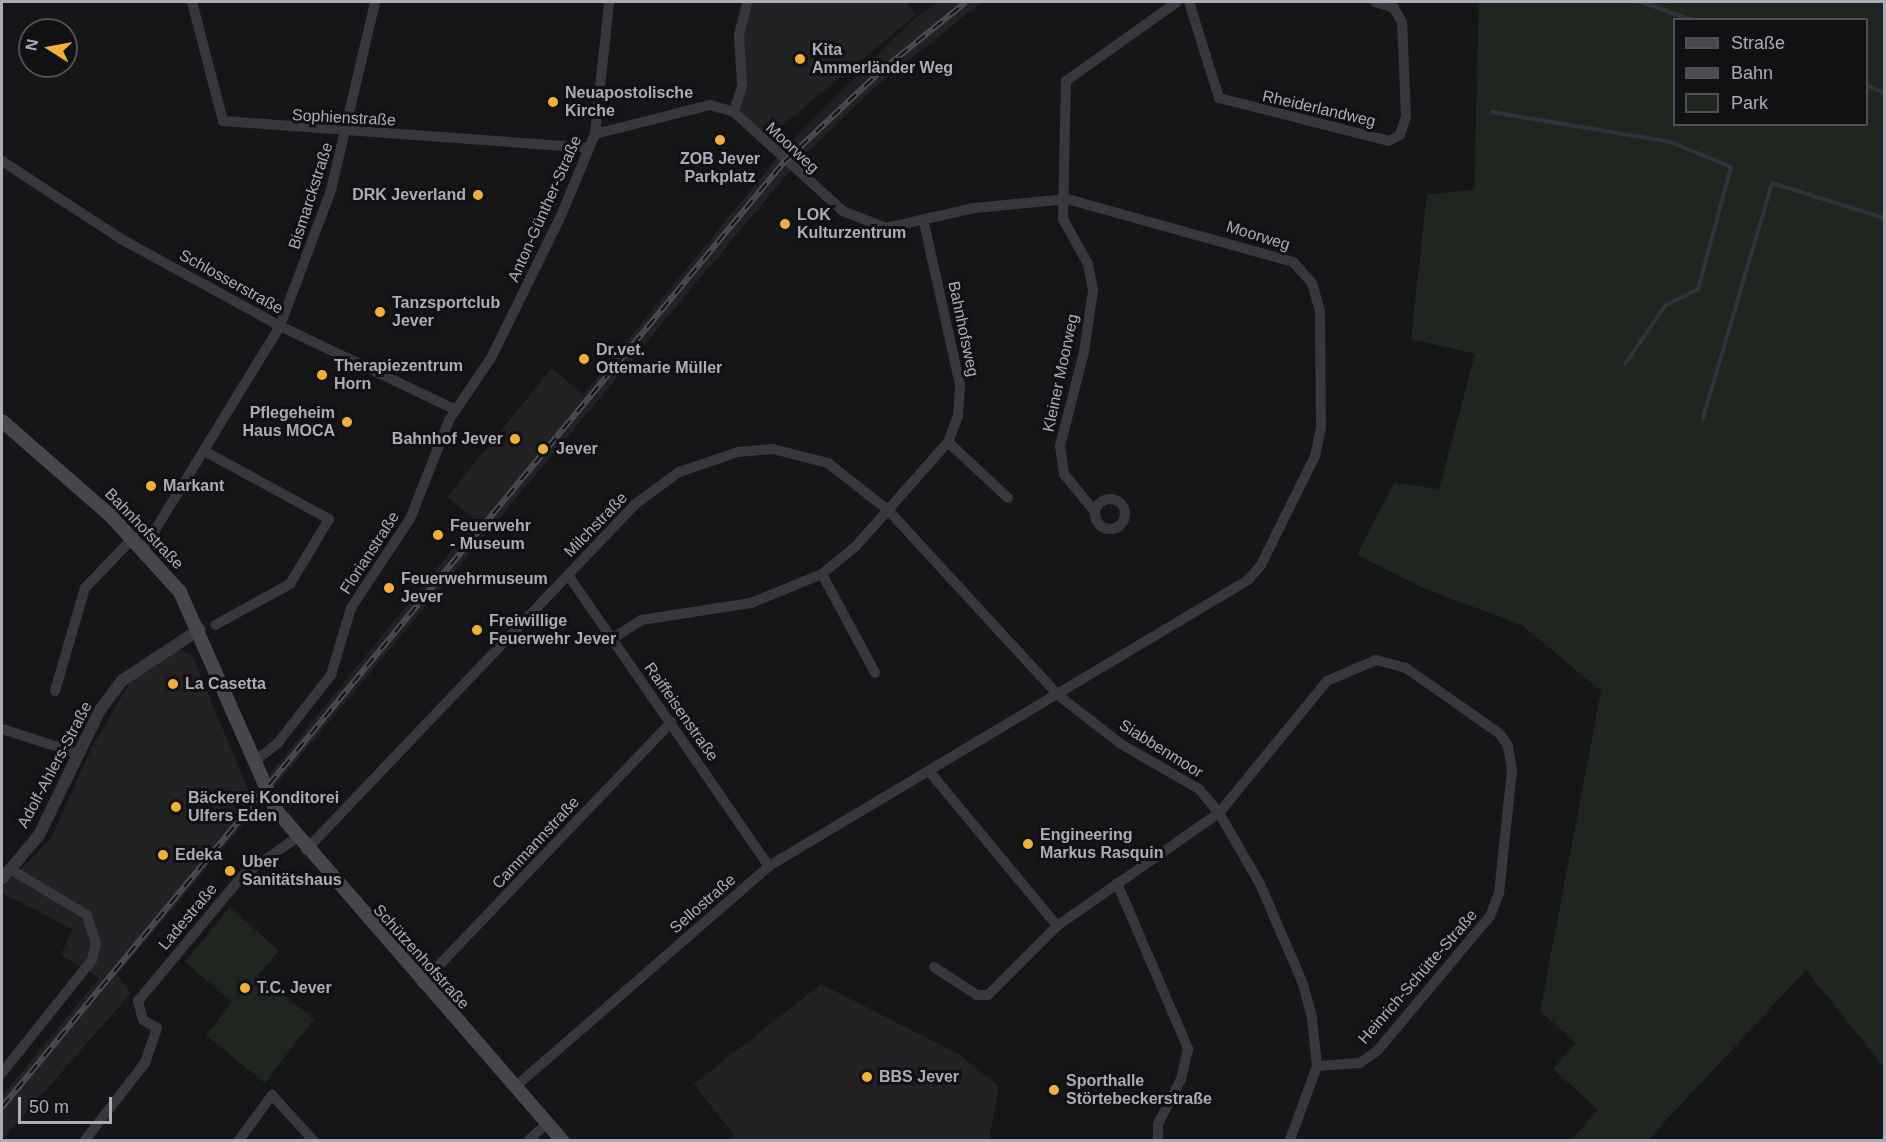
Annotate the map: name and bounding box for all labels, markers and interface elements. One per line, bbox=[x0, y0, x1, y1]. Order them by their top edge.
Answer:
north arrow bbox=[18, 18, 78, 78]
legend bbox=[1673, 18, 1868, 126]
text: Straße bbox=[1731, 33, 1785, 53]
text: N bbox=[22, 38, 41, 52]
place label: Kita Ammerländer Weg bbox=[812, 40, 953, 78]
marker: Kita Ammerländer Weg bbox=[793, 52, 807, 66]
text: Bahn bbox=[1731, 63, 1773, 83]
place label: Neuapostolische Kirche bbox=[565, 83, 693, 121]
street label: Rheiderlandweg bbox=[1261, 87, 1377, 131]
text: Park bbox=[1731, 93, 1768, 113]
marker: Neuapostolische Kirche bbox=[546, 95, 560, 109]
street label: Sophienstraße bbox=[292, 106, 396, 130]
street label: Moorweg bbox=[761, 119, 823, 177]
street label: Anton-Günther-Straße bbox=[504, 133, 586, 285]
marker: ZOB Jever Parkplatz bbox=[713, 133, 727, 147]
street label: Bismarckstraße bbox=[285, 140, 337, 252]
place label: ZOB Jever Parkplatz bbox=[680, 149, 760, 187]
place label: DRK Jeverland bbox=[352, 185, 466, 205]
marker: DRK Jeverland bbox=[471, 188, 485, 202]
place label: LOK Kulturzentrum bbox=[797, 205, 906, 243]
marker: LOK Kulturzentrum bbox=[778, 217, 792, 231]
street label: Moorweg bbox=[1224, 217, 1292, 255]
street label: Schlosserstraße bbox=[176, 246, 286, 318]
street label: Bahnhofsweg bbox=[944, 280, 982, 378]
place label: Tanzsportclub Jever bbox=[392, 293, 500, 331]
marker: Tanzsportclub Jever bbox=[373, 305, 387, 319]
street label: Kleiner Moorweg bbox=[1039, 312, 1083, 434]
place label: Dr.vet. Ottemarie Müller bbox=[596, 340, 722, 378]
marker: Dr.vet. Ottemarie Müller bbox=[577, 352, 591, 366]
place label: Therapiezentrum Horn bbox=[334, 356, 463, 394]
marker: Therapiezentrum Horn bbox=[315, 368, 329, 382]
place label: Pflegeheim Haus MOCA bbox=[243, 403, 335, 441]
marker: Pflegeheim Haus MOCA bbox=[340, 415, 354, 429]
place label: Bahnhof Jever bbox=[392, 429, 503, 449]
marker: Bahnhof Jever bbox=[508, 432, 522, 446]
place label: Jever bbox=[556, 439, 598, 459]
marker: Jever bbox=[534, 440, 552, 458]
place label: Markant bbox=[163, 476, 224, 496]
marker: Markant bbox=[144, 479, 158, 493]
street label: Bahnhofstraße bbox=[101, 485, 187, 573]
street label: Milchstraße bbox=[560, 489, 632, 561]
street label: Florianstraße bbox=[336, 508, 404, 598]
place label: Feuerwehr - Museum bbox=[450, 516, 531, 554]
marker: Feuerwehr - Museum bbox=[431, 528, 445, 542]
place label: Feuerwehrmuseum Jever bbox=[401, 569, 548, 607]
marker: Feuerwehrmuseum Jever bbox=[382, 581, 396, 595]
place label: Freiwillige Feuerwehr Jever bbox=[489, 611, 616, 649]
marker: Freiwillige Feuerwehr Jever bbox=[470, 623, 484, 637]
street label: Raiffeisenstraße bbox=[640, 659, 722, 765]
place label: La Casetta bbox=[185, 674, 266, 694]
marker: La Casetta bbox=[166, 677, 180, 691]
street label: Adolf-Ahlers-Straße bbox=[14, 698, 96, 832]
street label: Siabbenmoor bbox=[1116, 716, 1206, 782]
place label: Bäckerei Konditorei Ulfers Eden bbox=[188, 788, 339, 826]
street label: Cammannstraße bbox=[488, 793, 584, 893]
marker: Bäckerei Konditorei Ulfers Eden bbox=[169, 800, 183, 814]
place label: Engineering Markus Rasquin bbox=[1040, 825, 1164, 863]
marker: Engineering Markus Rasquin bbox=[1021, 837, 1035, 851]
place label: Edeka bbox=[175, 845, 222, 865]
marker: Edeka bbox=[156, 848, 170, 862]
place label: Uber Sanitätshaus bbox=[242, 852, 342, 890]
marker: Uber Sanitätshaus bbox=[223, 864, 237, 878]
street label: Sellostraße bbox=[666, 870, 740, 938]
street label: Ladestraße bbox=[155, 880, 221, 954]
street label: Schützenhofstraße bbox=[369, 901, 473, 1013]
street label: Heinrich-Schütte-Straße bbox=[1354, 906, 1482, 1048]
place label: T.C. Jever bbox=[257, 978, 332, 998]
marker: T.C. Jever bbox=[238, 981, 252, 995]
place label: BBS Jever bbox=[879, 1067, 959, 1087]
marker: BBS Jever bbox=[860, 1070, 874, 1084]
place label: Sporthalle Störtebeckerstraße bbox=[1066, 1071, 1212, 1109]
marker: Sporthalle Störtebeckerstraße bbox=[1047, 1083, 1061, 1097]
scale bar bbox=[21, 1085, 116, 1123]
text: 50 m bbox=[29, 1097, 69, 1117]

